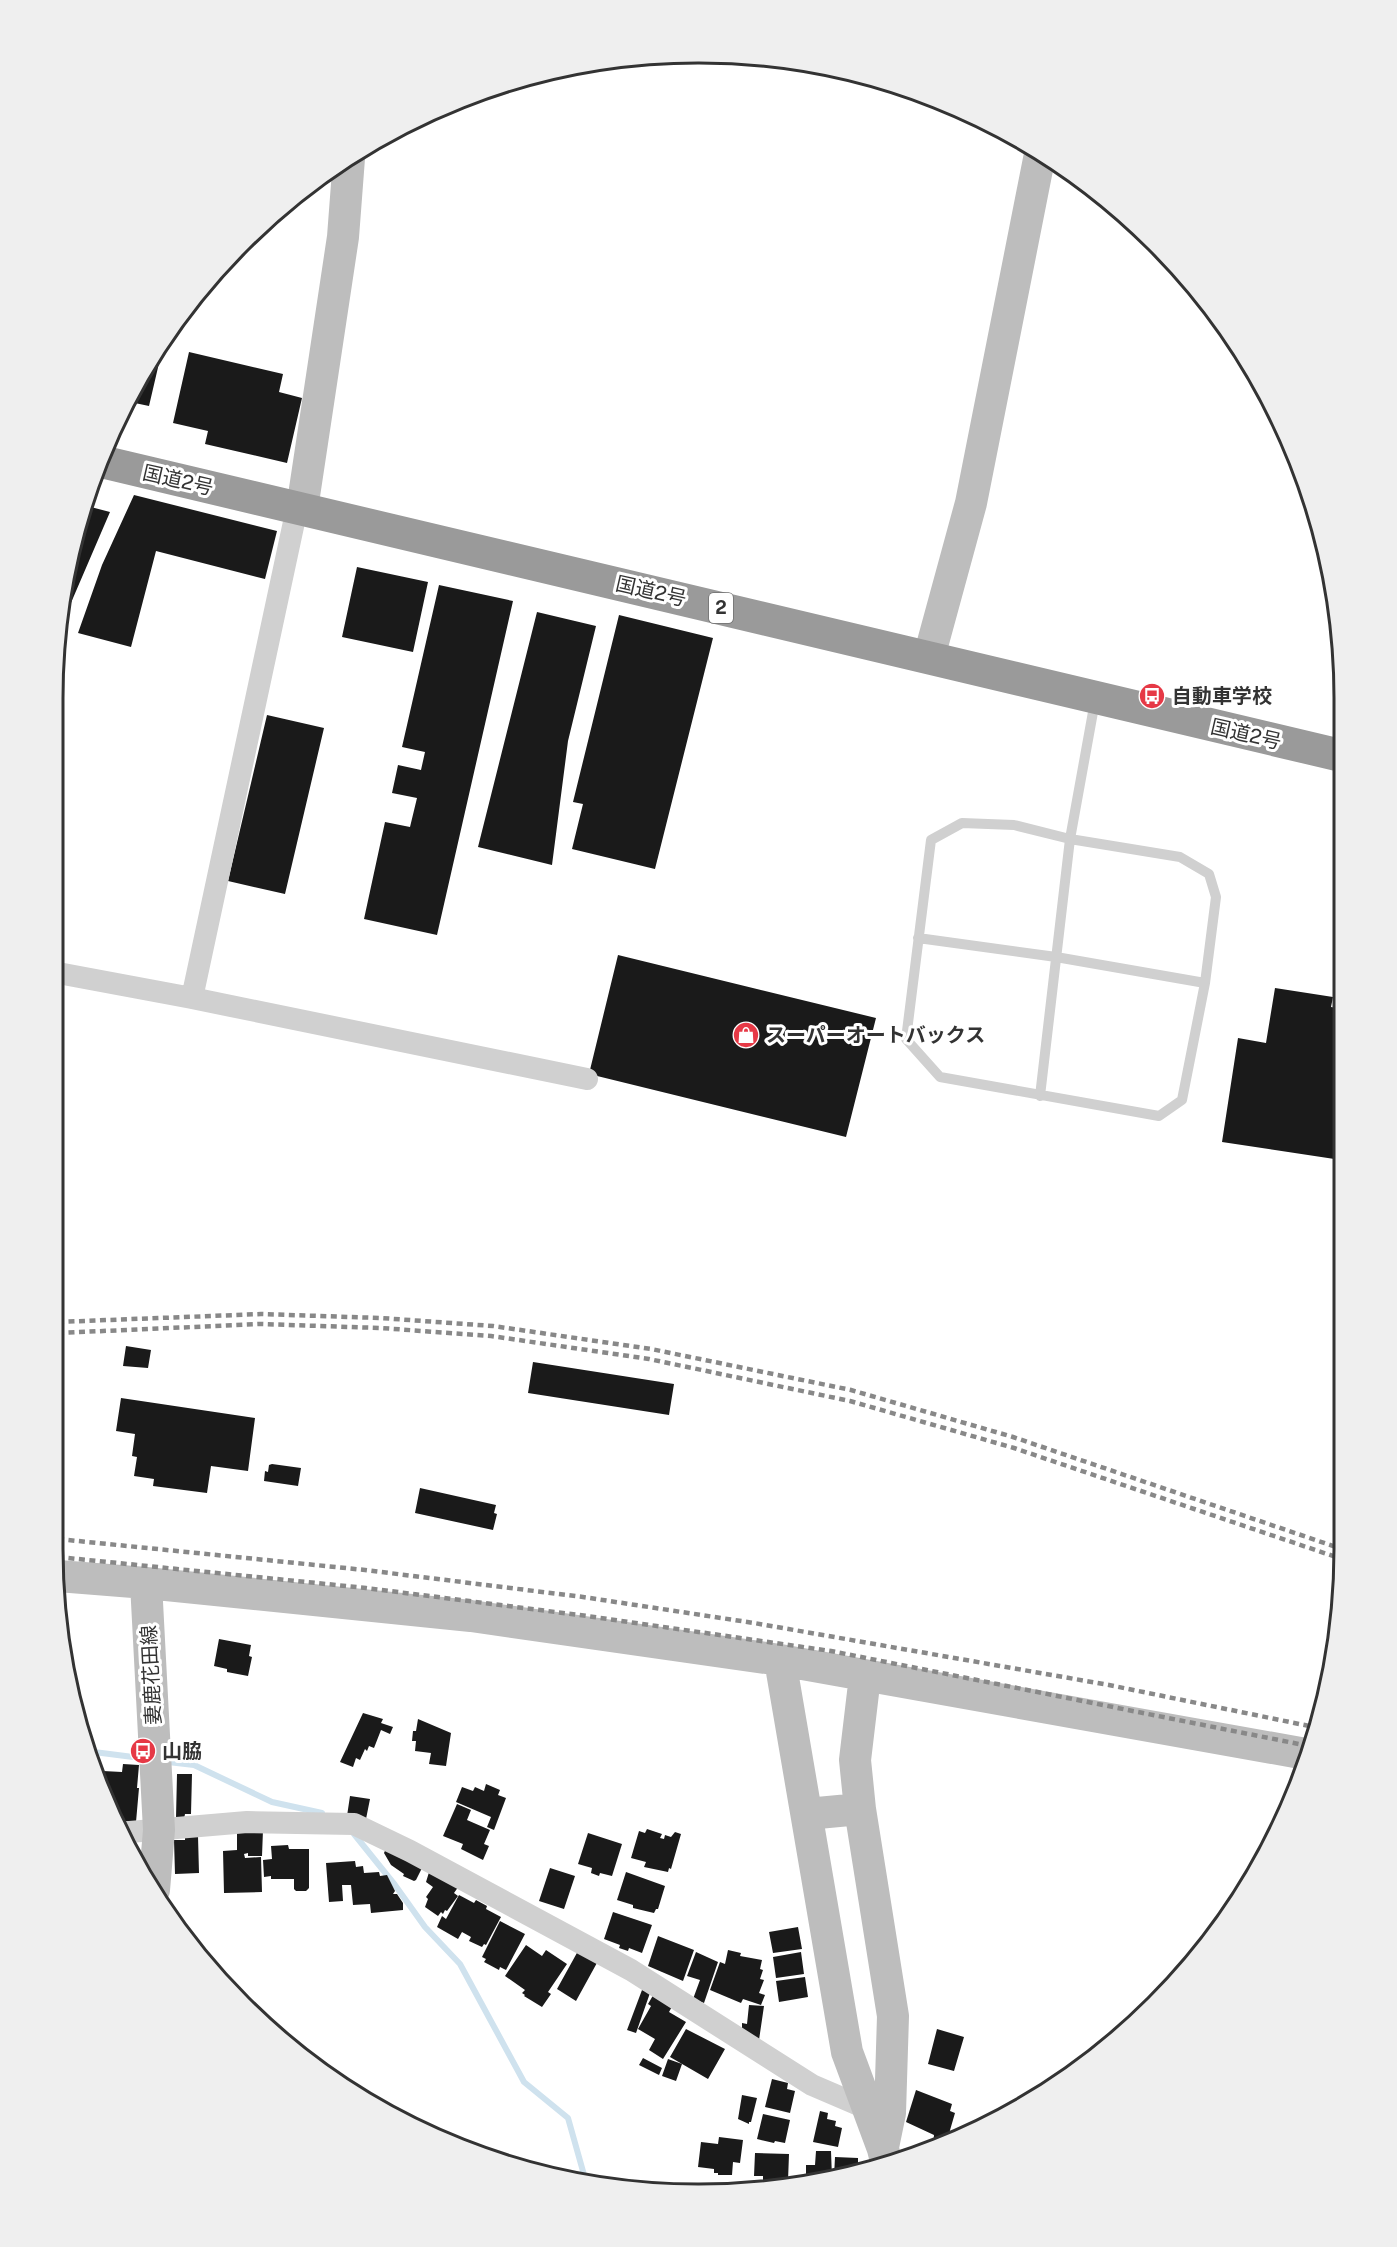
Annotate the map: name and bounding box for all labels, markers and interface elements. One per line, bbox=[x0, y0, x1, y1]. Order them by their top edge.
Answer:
street label: 国道2号 bbox=[140, 460, 216, 500]
street label: 国道2号 bbox=[613, 571, 689, 611]
road number: 2 bbox=[709, 593, 733, 623]
bus stop icon: 自動車学校 bbox=[1137, 681, 1167, 711]
place label: 自動車学校 bbox=[1172, 684, 1272, 708]
street label: 国道2号 bbox=[1208, 714, 1284, 754]
shop icon: スーパーオートバックス bbox=[731, 1020, 761, 1050]
place label: スーパーオートバックス bbox=[766, 1023, 985, 1047]
street label: 妻鹿花田線 bbox=[136, 1624, 166, 1726]
bus stop icon: 山脇 bbox=[128, 1736, 158, 1766]
place label: 山脇 bbox=[162, 1739, 202, 1763]

